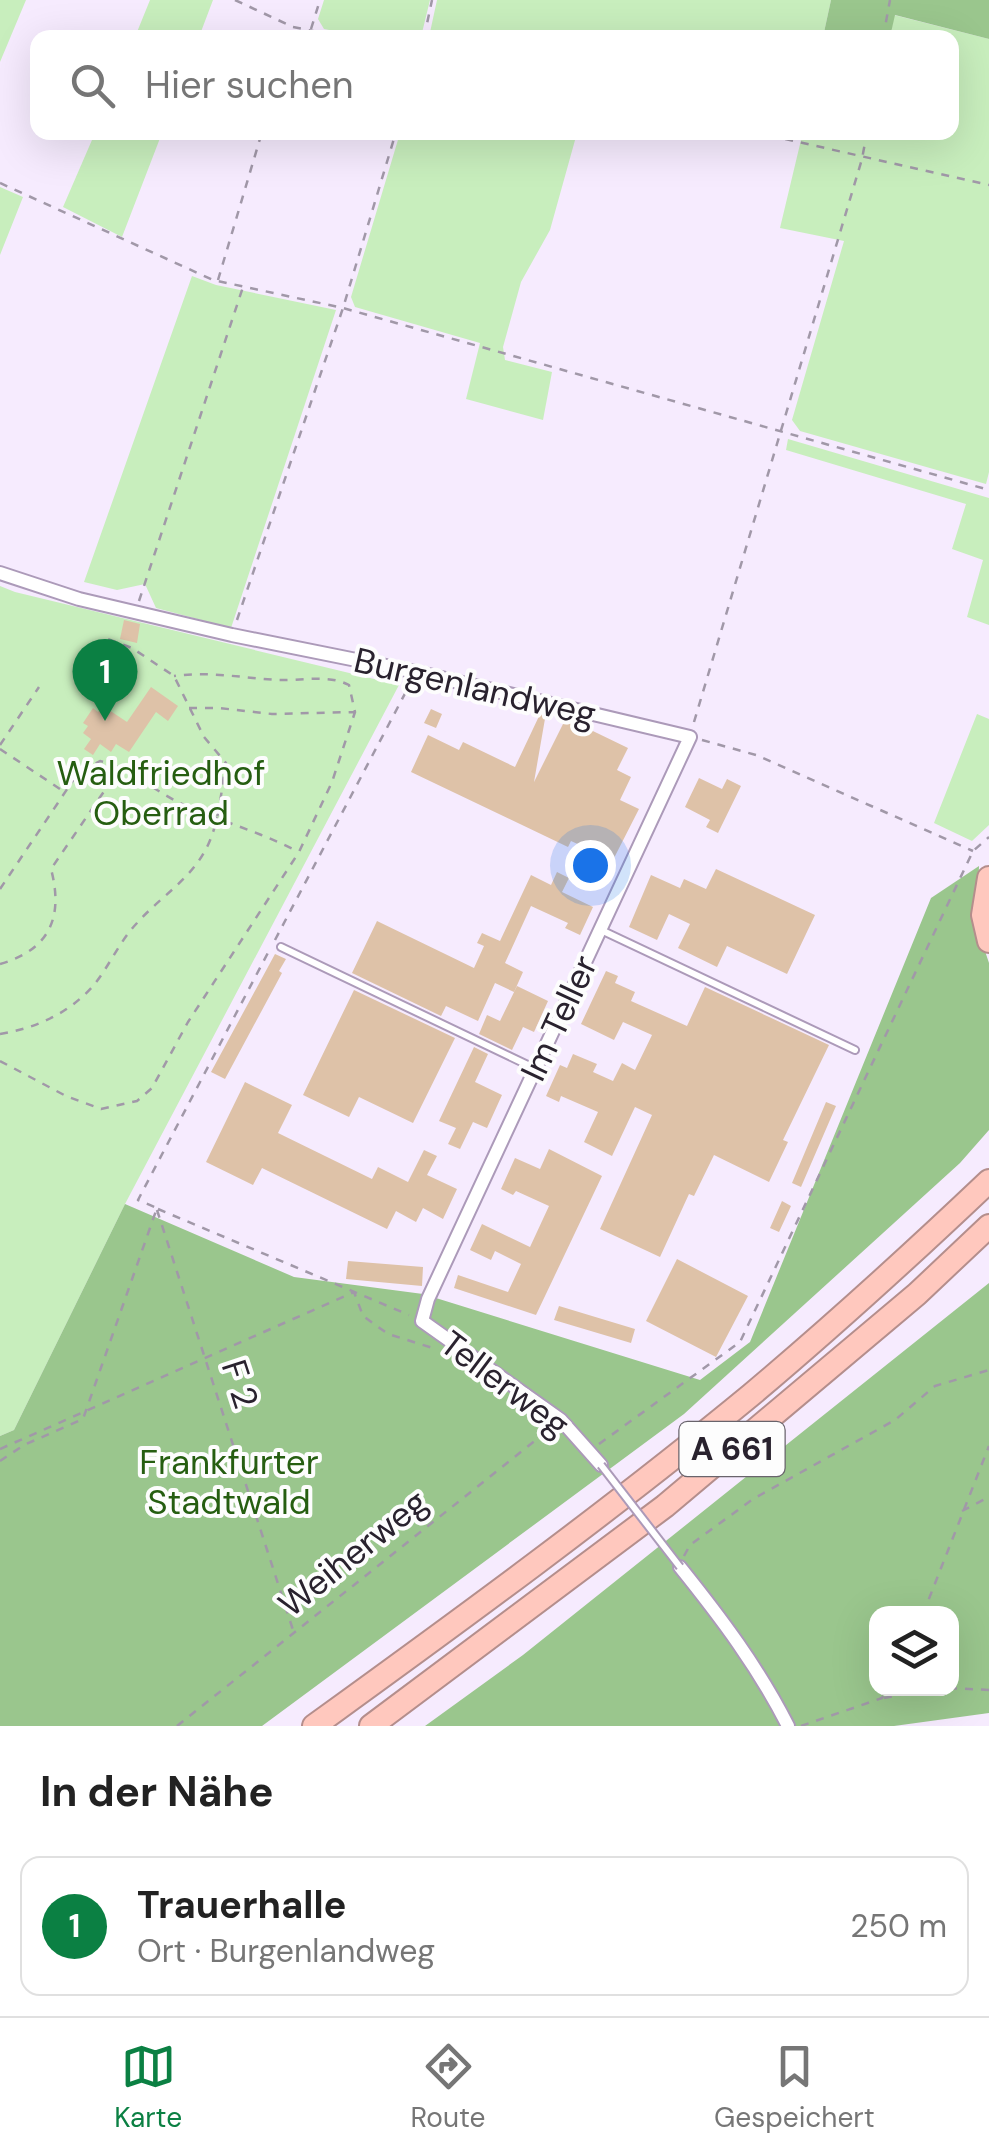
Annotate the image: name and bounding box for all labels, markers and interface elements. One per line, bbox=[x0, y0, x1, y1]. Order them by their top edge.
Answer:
search box bbox=[30, 30, 959, 140]
icon: search bbox=[65, 58, 120, 113]
text: Hier suchen bbox=[145, 60, 354, 110]
street label: Burgenlandweg bbox=[350, 637, 600, 737]
pin: 1 bbox=[72, 638, 138, 721]
park label: Waldfriedhof Oberrad bbox=[57, 750, 265, 836]
your location bbox=[565, 840, 616, 891]
street label: Im Teller bbox=[510, 948, 608, 1088]
street label: Tellerweg bbox=[431, 1320, 579, 1448]
street label: F 2 bbox=[211, 1354, 269, 1414]
road number: A 661 bbox=[680, 1422, 784, 1476]
park label: Frankfurter Stadtwald bbox=[139, 1439, 319, 1525]
street label: Weiherweg bbox=[269, 1479, 437, 1627]
map controls bbox=[869, 1606, 959, 1696]
button: layers bbox=[869, 1606, 959, 1696]
text: In der Nähe bbox=[40, 1764, 274, 1819]
text: Trauerhalle bbox=[137, 1880, 346, 1930]
text: 1 bbox=[69, 1905, 80, 1947]
text: 250 m bbox=[850, 1905, 947, 1947]
text: Ort · Burgenlandweg bbox=[137, 1930, 435, 1972]
tab: Karte bbox=[114, 2039, 182, 2136]
tab: Route bbox=[411, 2039, 486, 2136]
tab: Gespeichert bbox=[714, 2039, 875, 2136]

